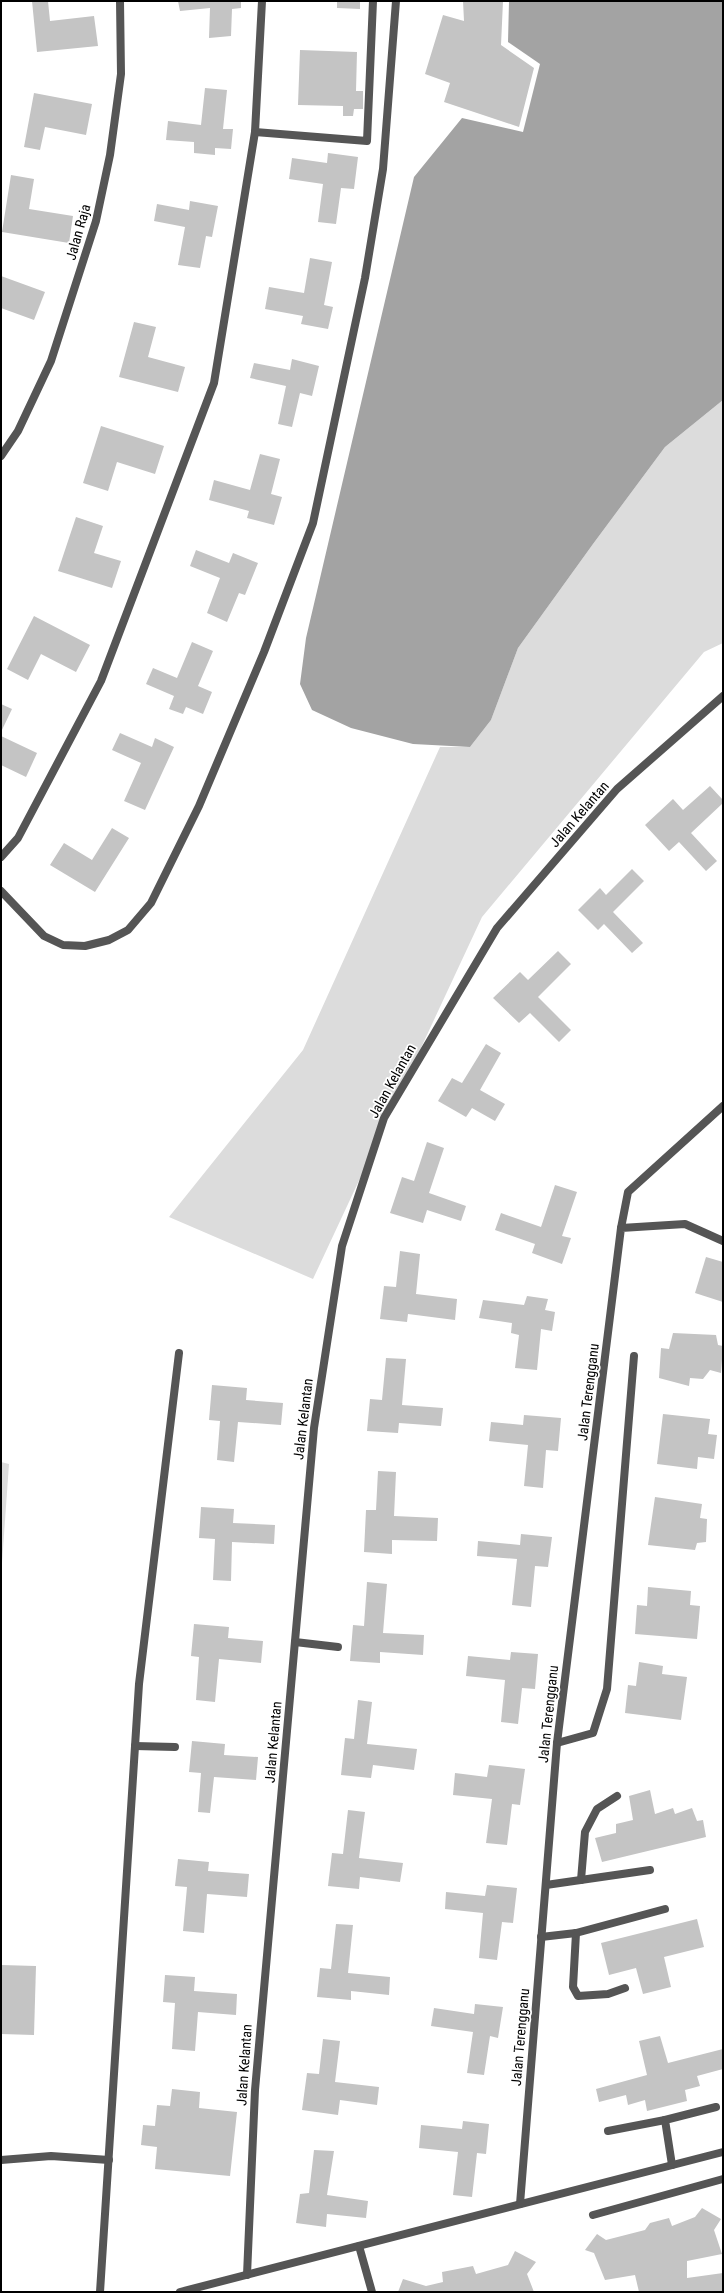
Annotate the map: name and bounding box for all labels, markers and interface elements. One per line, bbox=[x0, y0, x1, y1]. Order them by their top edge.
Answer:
street label: Jalan Raja bbox=[62, 202, 94, 262]
street label: Jalan Kelantan bbox=[546, 778, 612, 850]
street label: Jalan Kelantan bbox=[365, 1041, 419, 1121]
street label: Jalan Terengganu bbox=[574, 1342, 602, 1442]
street label: Jalan Kelantan bbox=[290, 1377, 316, 1461]
street label: Jalan Terengganu bbox=[535, 1665, 561, 1763]
street label: Jalan Kelantan bbox=[261, 1701, 285, 1783]
street label: Jalan Terengganu bbox=[508, 1988, 532, 2086]
street label: Jalan Kelantan bbox=[233, 2024, 255, 2106]

